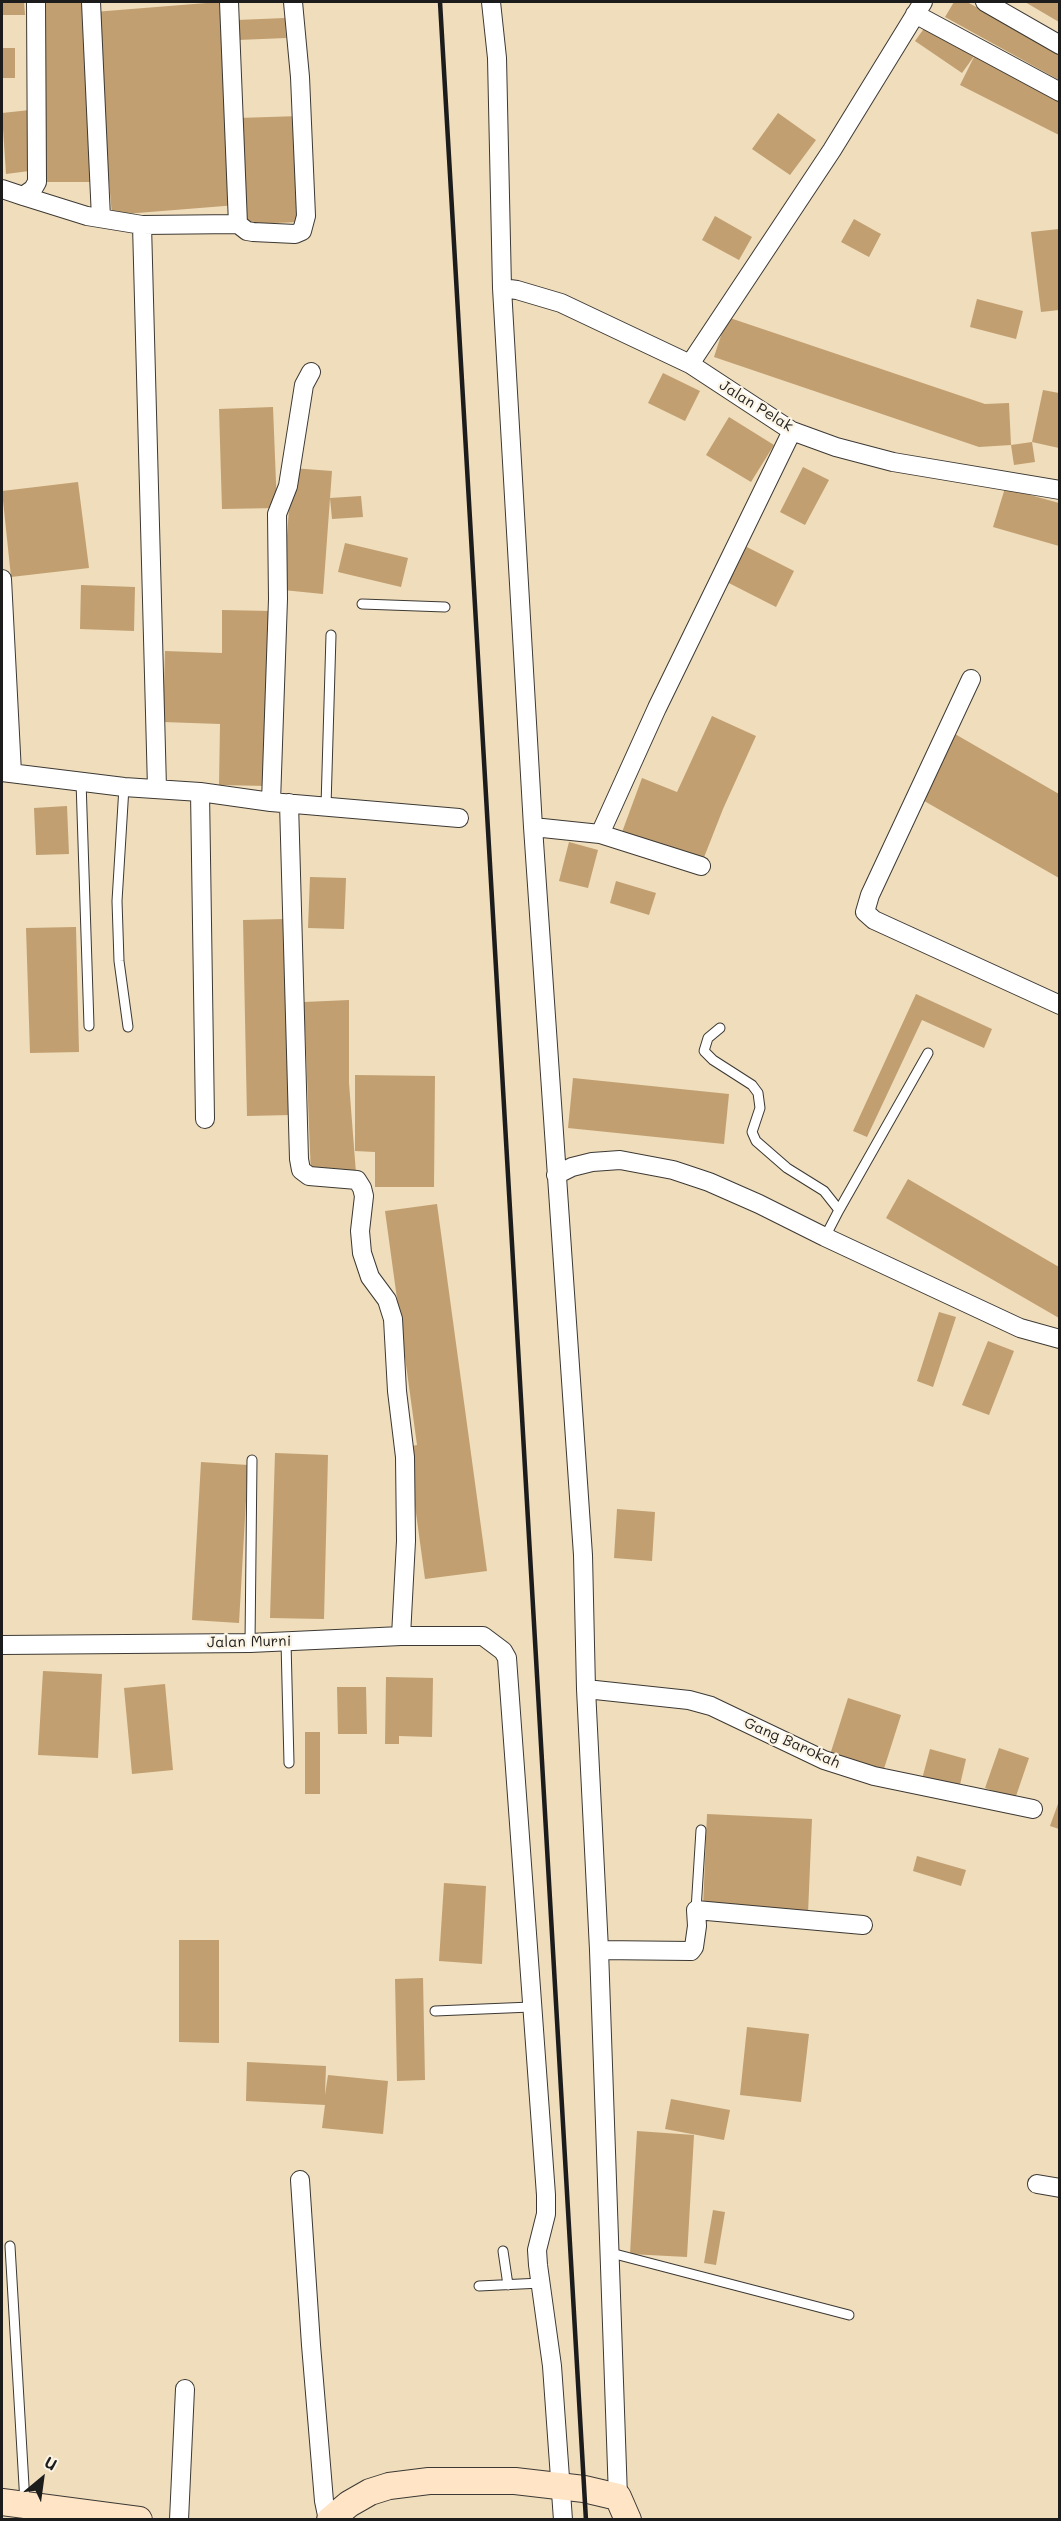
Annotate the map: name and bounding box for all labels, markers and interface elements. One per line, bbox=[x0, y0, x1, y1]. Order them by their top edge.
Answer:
street label: Jalan Pelak bbox=[716, 376, 796, 436]
street label: Jalan Murni bbox=[207, 1632, 291, 1652]
street label: Gang Barokah bbox=[741, 1714, 843, 1772]
north arrow bbox=[12, 2449, 72, 2509]
text: U bbox=[41, 2451, 61, 2475]

